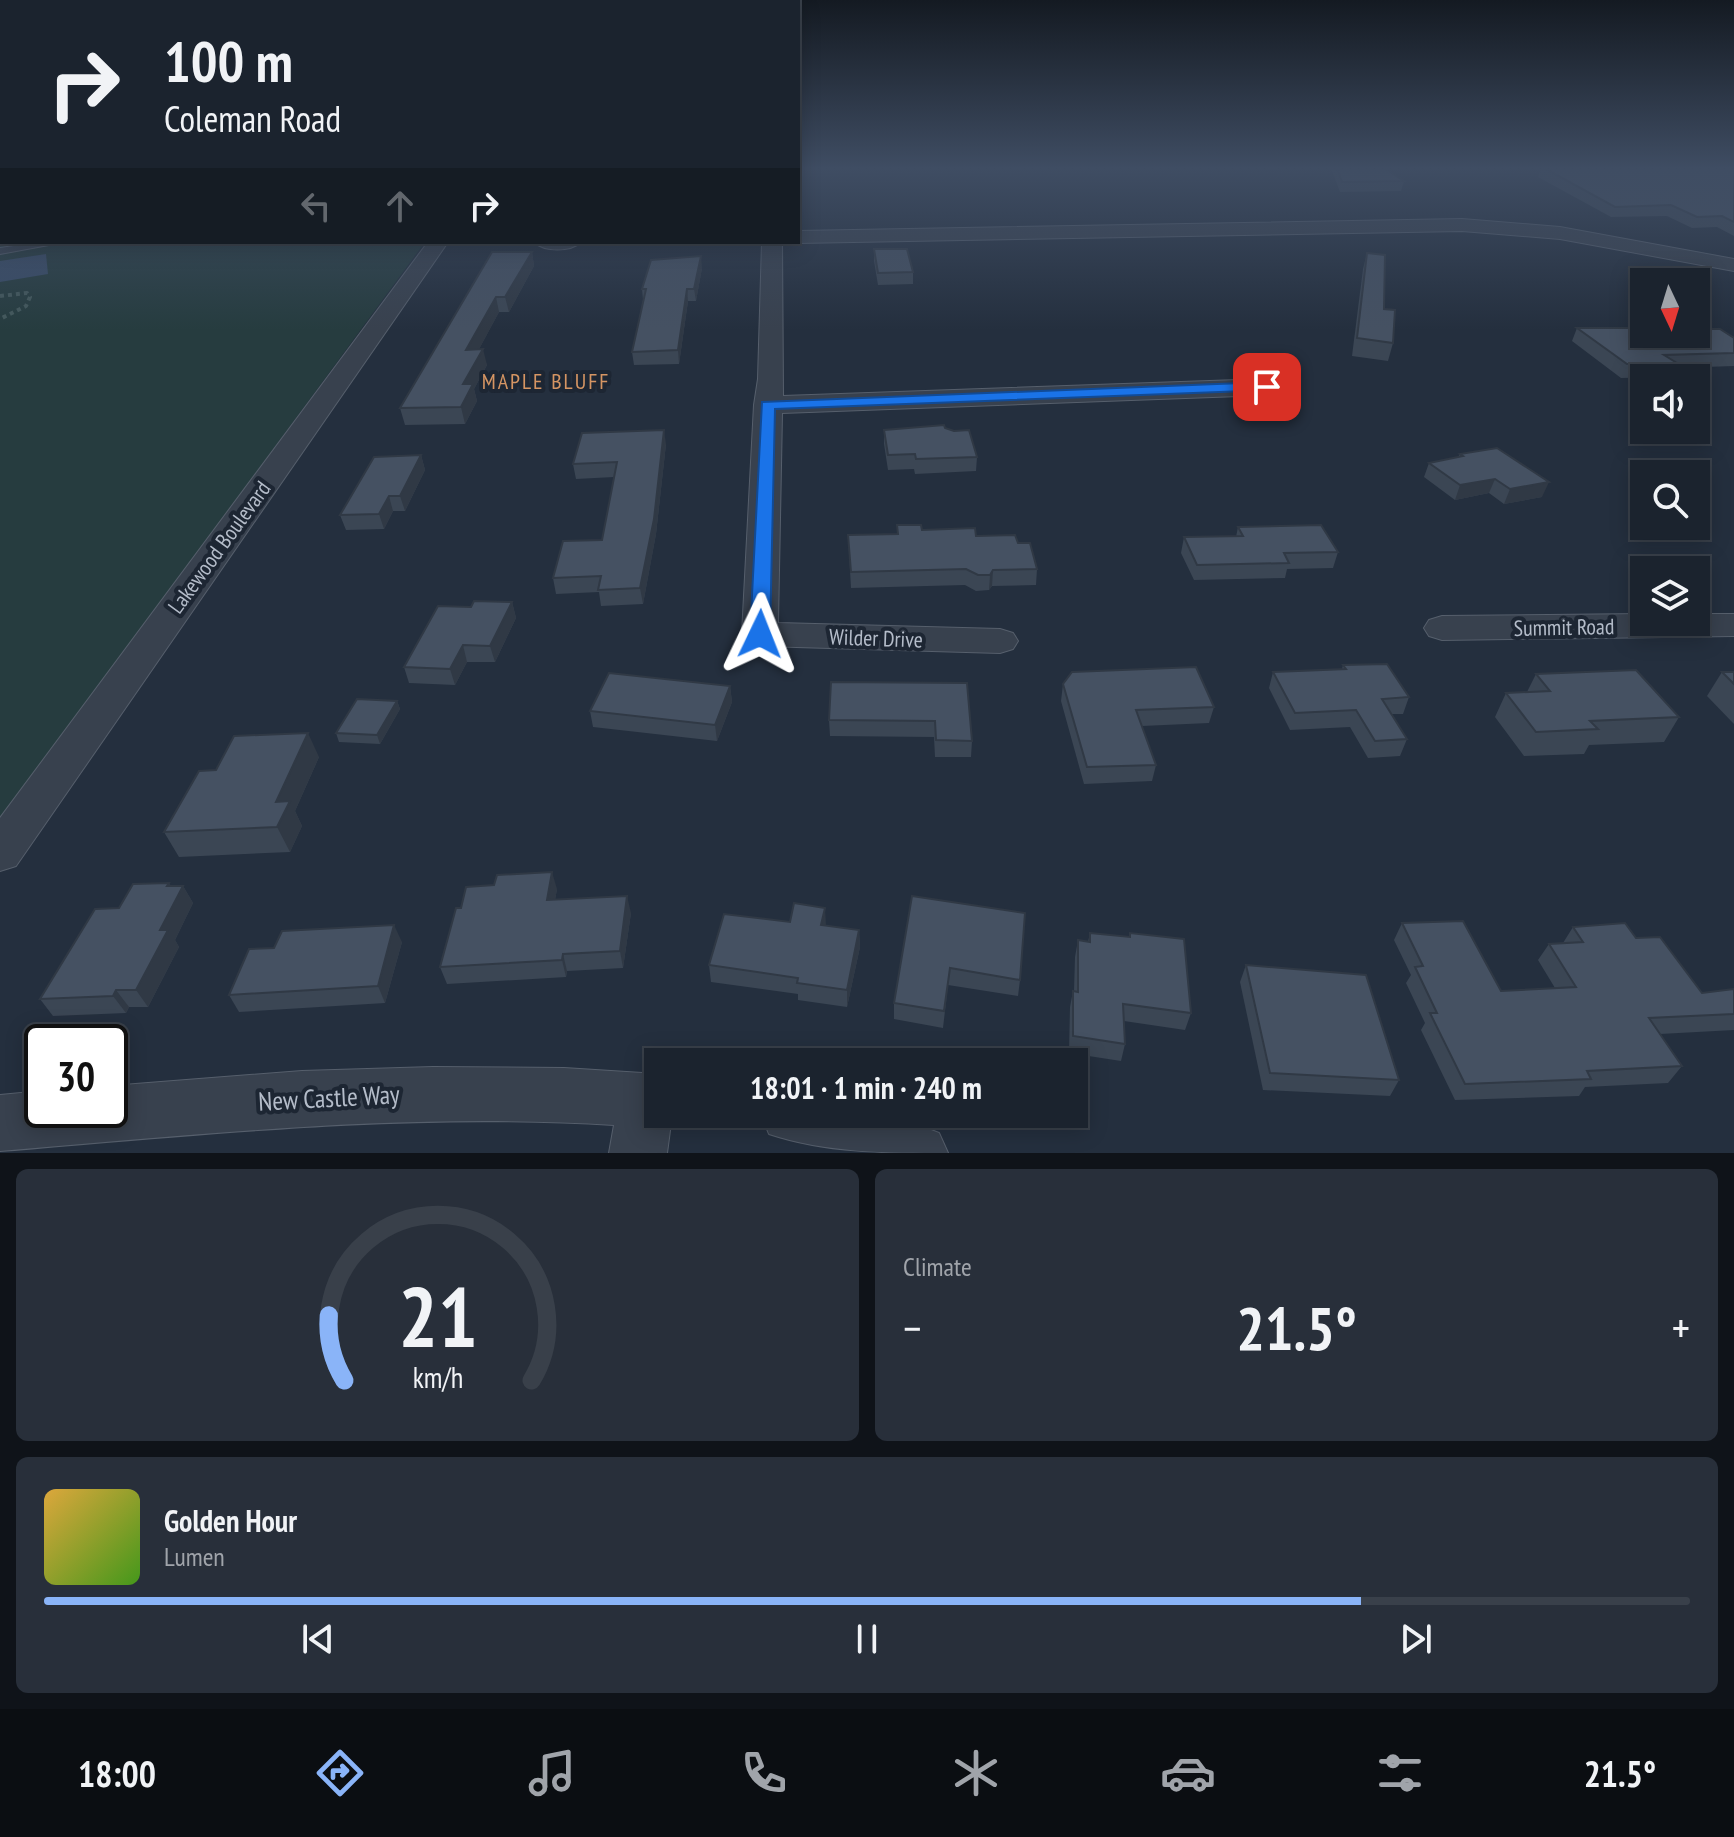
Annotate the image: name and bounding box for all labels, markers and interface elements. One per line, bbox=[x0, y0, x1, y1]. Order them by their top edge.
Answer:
text: 100 m bbox=[164, 25, 293, 97]
icon: right bbox=[32, 32, 136, 136]
text: Coleman Road bbox=[164, 95, 341, 142]
icon: left bbox=[294, 184, 338, 228]
icon: ahead bbox=[378, 184, 422, 228]
icon: right bbox=[462, 184, 506, 228]
north arrow bbox=[1630, 268, 1710, 348]
map controls bbox=[1630, 268, 1710, 636]
pin bbox=[1233, 353, 1301, 421]
button: sound bbox=[1630, 364, 1710, 444]
icon: arrive bbox=[1245, 365, 1289, 409]
district label: MAPLE BLUFF bbox=[482, 367, 610, 395]
button: search bbox=[1630, 460, 1710, 540]
street label: Lakewood Boulevard bbox=[162, 475, 276, 619]
button: layers bbox=[1630, 556, 1710, 636]
position arrow bbox=[718, 592, 802, 676]
street label: Summit Road bbox=[1513, 612, 1615, 642]
street label: Wilder Drive bbox=[829, 622, 923, 654]
speed limit sign: 30 bbox=[24, 1024, 128, 1128]
text: 18:01 · 1 min · 240 m bbox=[750, 1068, 982, 1107]
street label: New Castle Way bbox=[257, 1077, 401, 1118]
text: Climate bbox=[903, 1250, 972, 1283]
text: 21 bbox=[398, 1262, 477, 1370]
text: 21.5° bbox=[1236, 1289, 1357, 1367]
text: − bbox=[903, 1299, 921, 1356]
text: + bbox=[1672, 1299, 1690, 1356]
text: km/h bbox=[412, 1359, 463, 1396]
text: Golden Hour bbox=[164, 1501, 297, 1540]
text: Lumen bbox=[164, 1540, 225, 1573]
icon: previous bbox=[296, 1617, 340, 1661]
icon: pause bbox=[845, 1617, 889, 1661]
icon: next bbox=[1394, 1617, 1438, 1661]
icon: directions bbox=[312, 1745, 368, 1801]
icon: music bbox=[524, 1745, 580, 1801]
icon: phone bbox=[736, 1745, 792, 1801]
icon: climate bbox=[948, 1745, 1004, 1801]
icon: car bbox=[1160, 1745, 1216, 1801]
icon: filters bbox=[1372, 1745, 1428, 1801]
text: 18:00 bbox=[78, 1750, 156, 1797]
text: 21.5° bbox=[1584, 1750, 1656, 1797]

